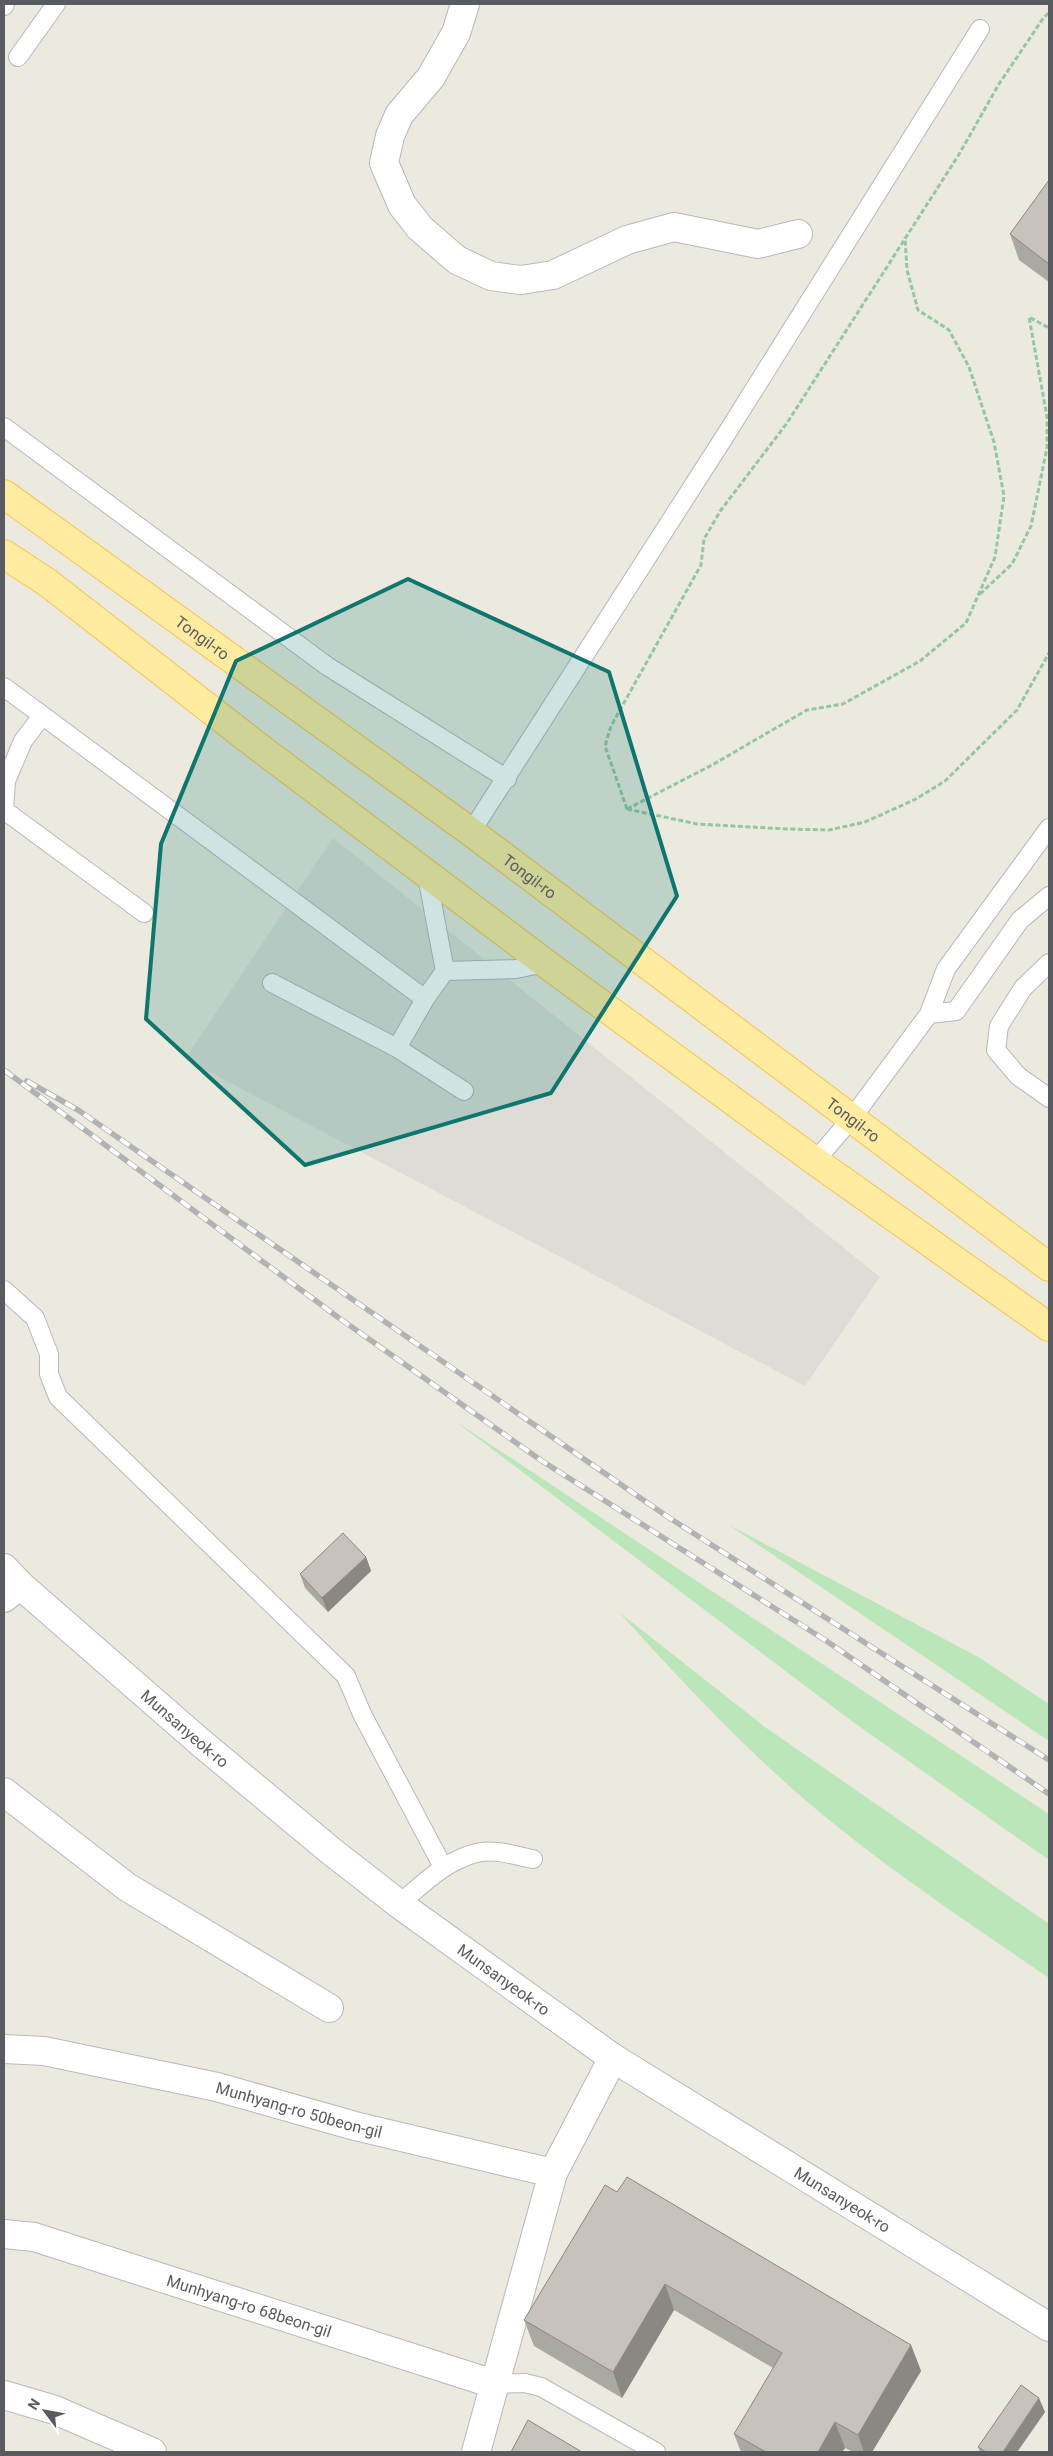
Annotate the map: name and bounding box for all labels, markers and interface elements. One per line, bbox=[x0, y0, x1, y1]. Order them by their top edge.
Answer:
street label: Tongil-ro bbox=[171, 612, 233, 664]
street label: Tongil-ro bbox=[499, 850, 560, 903]
street label: Tongil-ro bbox=[822, 1094, 884, 1146]
street label: Munsanyeok-ro bbox=[137, 1686, 232, 1772]
street label: Munsanyeok-ro bbox=[454, 1940, 554, 2020]
street label: Munhyang-ro 50beon-gil bbox=[214, 2078, 384, 2142]
street label: Munsanyeok-ro bbox=[791, 2163, 894, 2237]
street label: Munhyang-ro 68beon-gil bbox=[164, 2271, 334, 2341]
north arrow bbox=[20, 2386, 70, 2436]
text: N bbox=[25, 2396, 43, 2413]

